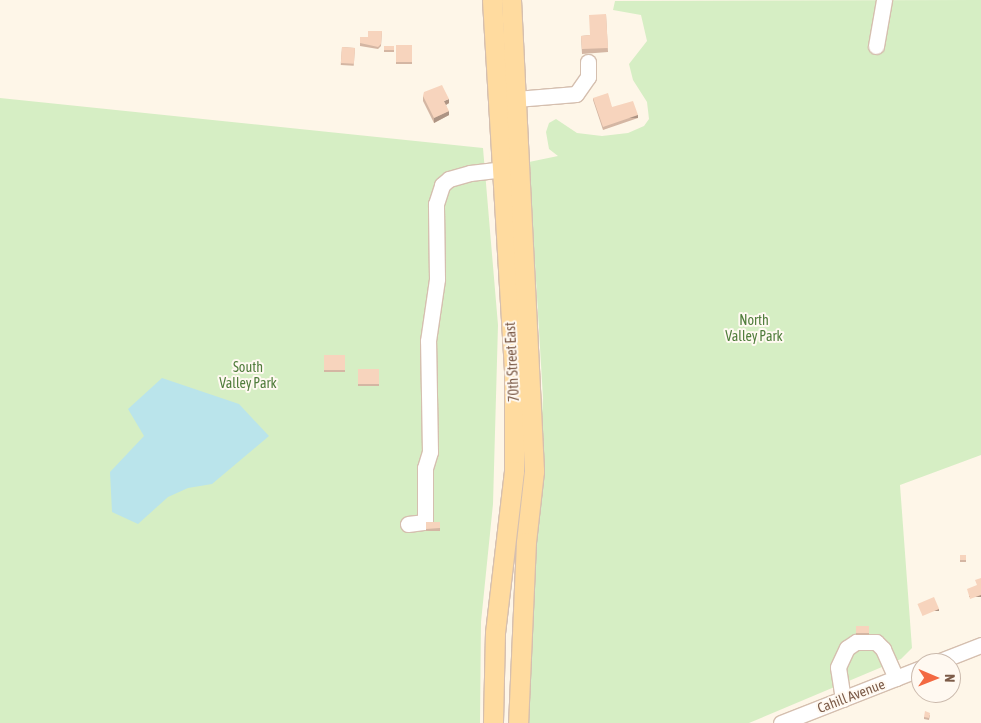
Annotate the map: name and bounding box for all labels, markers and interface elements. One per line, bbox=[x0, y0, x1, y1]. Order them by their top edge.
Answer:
park label: North Valley Park bbox=[725, 312, 783, 344]
street label: 70th Street East bbox=[502, 322, 522, 402]
park label: South Valley Park bbox=[219, 359, 277, 392]
north arrow bbox=[911, 653, 961, 703]
text: N bbox=[942, 674, 958, 683]
street label: Cahill Avenue bbox=[815, 675, 887, 717]

